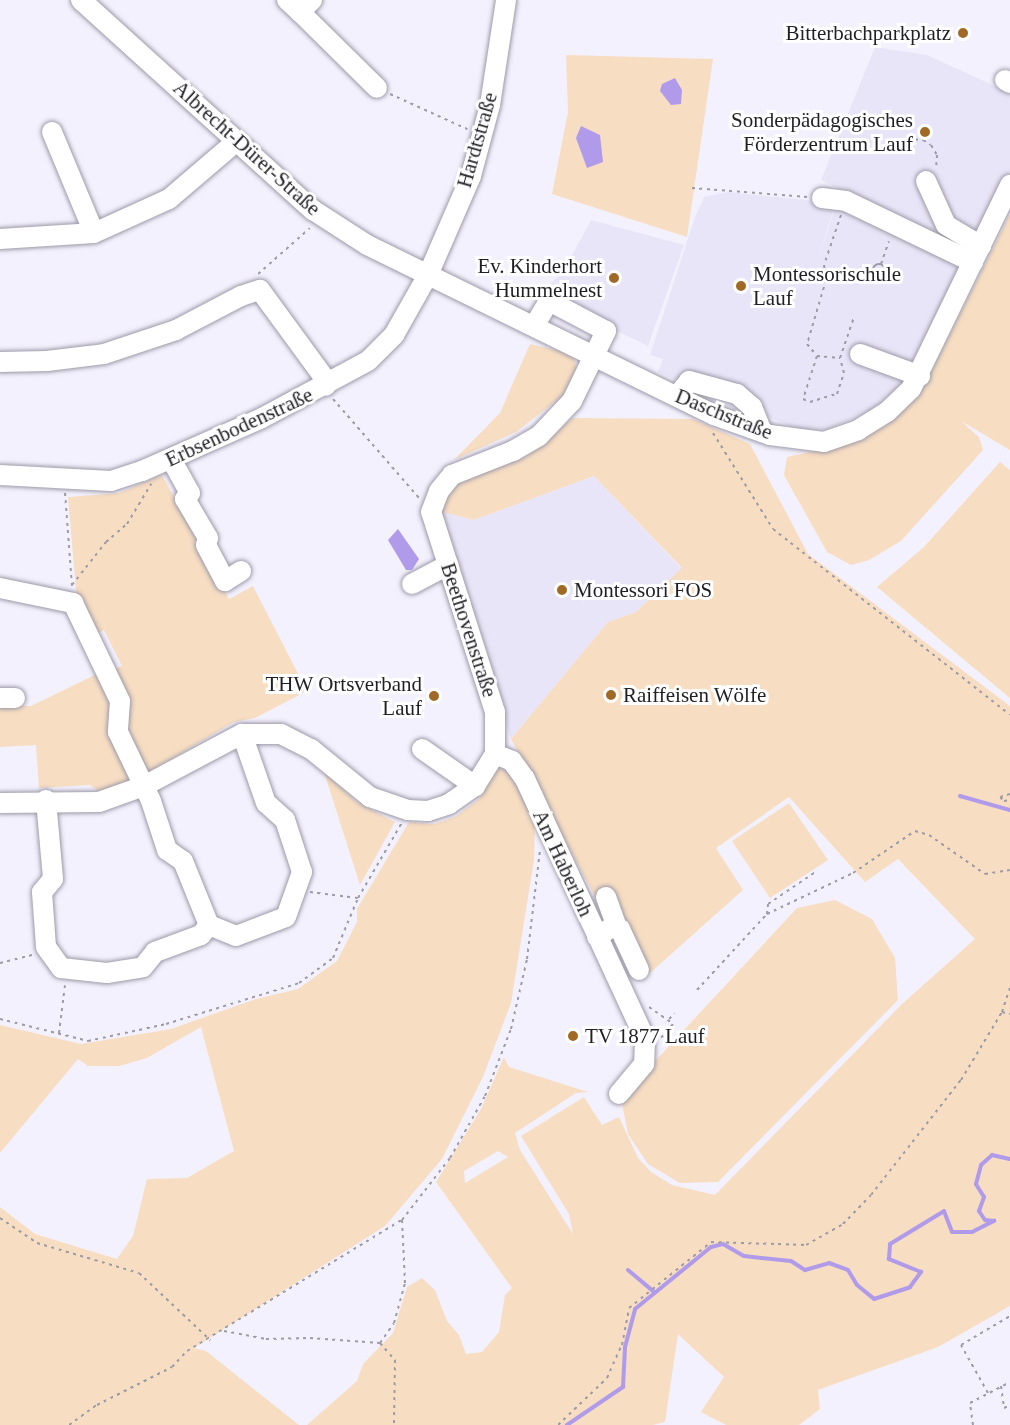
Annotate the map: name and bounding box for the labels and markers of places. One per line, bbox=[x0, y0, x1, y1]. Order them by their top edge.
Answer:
place label: Bitterbachparkplatz bbox=[785, 20, 951, 46]
marker: Bitterbachparkplatz bbox=[956, 26, 970, 40]
place label: Sonderpädagogisches Förderzentrum Lauf bbox=[731, 107, 913, 157]
marker: Sonderpädagogisches Förderzentrum Lauf bbox=[918, 125, 932, 139]
place label: Ev. Kinderhort Hummelnest bbox=[477, 253, 602, 303]
place label: Montessorischule Lauf bbox=[753, 261, 901, 311]
marker: Ev. Kinderhort Hummelnest bbox=[607, 271, 621, 285]
marker: Montessorischule Lauf bbox=[734, 279, 748, 293]
place label: Montessori FOS bbox=[574, 577, 712, 603]
marker: Montessori FOS bbox=[555, 583, 569, 597]
place label: THW Ortsverband Lauf bbox=[265, 671, 422, 721]
place label: Raiffeisen Wölfe bbox=[623, 682, 767, 708]
marker: Raiffeisen Wölfe bbox=[604, 688, 618, 702]
marker: THW Ortsverband Lauf bbox=[427, 689, 441, 703]
place label: TV 1877 Lauf bbox=[585, 1023, 705, 1049]
marker: TV 1877 Lauf bbox=[566, 1029, 580, 1043]

